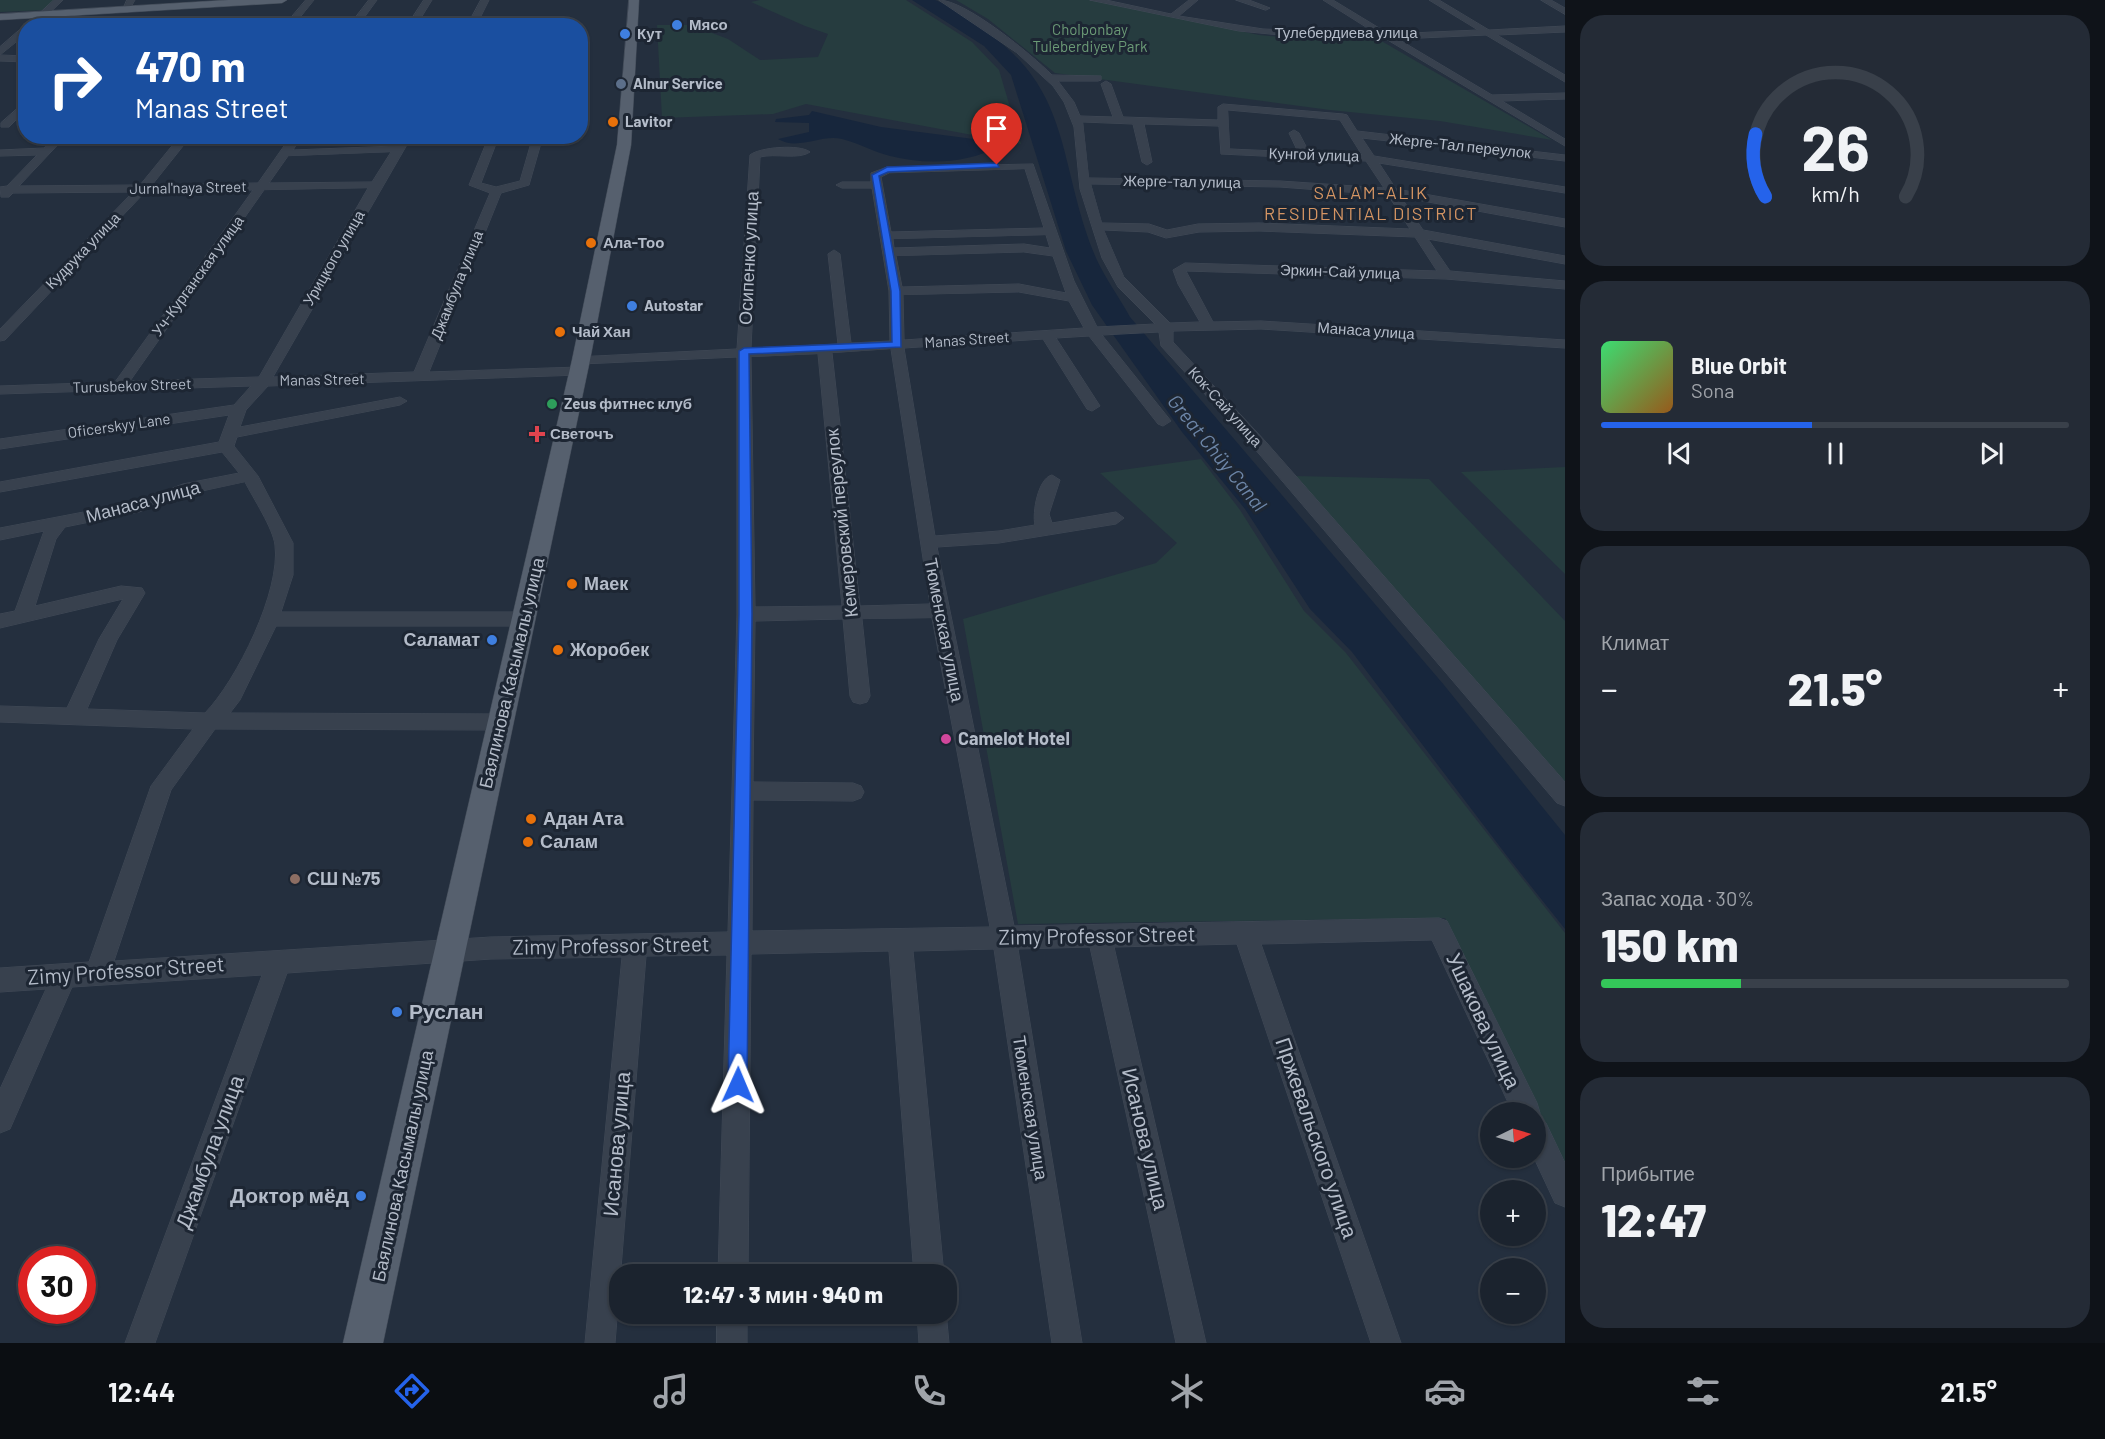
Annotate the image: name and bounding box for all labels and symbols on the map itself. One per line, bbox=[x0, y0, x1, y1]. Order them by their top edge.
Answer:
place label: Мясо bbox=[689, 15, 728, 33]
marker: Мясо bbox=[670, 18, 684, 32]
park label: Cholponbay Tuleberdiyev Park bbox=[1033, 20, 1148, 55]
street label: Тулебердиева улица bbox=[1274, 23, 1418, 41]
place label: Кут bbox=[637, 24, 662, 42]
marker: Кут bbox=[618, 27, 632, 41]
place label: Alnur Service bbox=[633, 74, 723, 92]
marker: Alnur Service bbox=[614, 77, 628, 91]
pin bbox=[971, 103, 1022, 165]
place label: Lavitor bbox=[625, 112, 673, 130]
marker: Lavitor bbox=[606, 115, 620, 129]
street label: Жерге-Тал переулок bbox=[1388, 129, 1532, 161]
street label: Кунгой улица bbox=[1268, 143, 1360, 165]
street label: Жерге-тал улица bbox=[1123, 171, 1242, 191]
street label: Jurnal'naya Street bbox=[129, 177, 247, 197]
district label: SALAM-ALIK RESIDENTIAL DISTRICT bbox=[1264, 181, 1478, 224]
street label: Осипенко улица bbox=[734, 190, 763, 325]
street label: Урицкого улица bbox=[299, 206, 368, 308]
street label: Кудрука улица bbox=[41, 208, 124, 292]
street label: Уч-Курганская улица bbox=[147, 211, 247, 339]
street label: Джамбула улица bbox=[426, 227, 486, 342]
place label: Ала-Тоо bbox=[603, 233, 664, 251]
marker: Ала-Тоо bbox=[584, 236, 598, 250]
street label: Эркин-Сай улица bbox=[1280, 260, 1401, 282]
place label: Autostar bbox=[644, 296, 703, 314]
marker: Autostar bbox=[625, 299, 639, 313]
street label: Манаса улица bbox=[1317, 318, 1416, 342]
place label: Чай Хан bbox=[572, 322, 631, 340]
marker: Чай Хан bbox=[553, 325, 567, 339]
street label: Manas Street bbox=[924, 327, 1010, 351]
street label: Кок-Сай улица bbox=[1185, 363, 1267, 451]
street label: Manas Street bbox=[279, 369, 365, 389]
street label: Turusbekov Street bbox=[72, 374, 192, 396]
water label: Great Chüy Canal bbox=[1163, 389, 1273, 516]
place label: Zeus фитнес клуб bbox=[564, 394, 692, 412]
marker: Zeus фитнес клуб bbox=[545, 397, 559, 411]
street label: Oficerskyy Lane bbox=[66, 409, 171, 441]
place label: Светочъ bbox=[550, 424, 614, 442]
marker: Светочъ bbox=[528, 425, 546, 443]
street label: Кемеровский переулок bbox=[820, 428, 862, 619]
street label: Манаса улица bbox=[83, 475, 203, 527]
street label: Баялинова Касымалы улица bbox=[474, 554, 549, 790]
street label: Тюменская улица bbox=[920, 556, 970, 705]
place label: Маек bbox=[584, 572, 629, 594]
marker: Маек bbox=[565, 577, 579, 591]
place label: Саламат bbox=[403, 628, 480, 650]
marker: Саламат bbox=[485, 633, 499, 647]
place label: Жоробек bbox=[569, 638, 650, 660]
marker: Жоробек bbox=[551, 643, 565, 657]
place label: Camelot Hotel bbox=[958, 727, 1070, 749]
marker: Camelot Hotel bbox=[939, 732, 953, 746]
place label: Адан Ата bbox=[543, 807, 624, 829]
marker: Адан Ата bbox=[524, 812, 538, 826]
place label: Салам bbox=[540, 830, 598, 852]
marker: Салам bbox=[521, 835, 535, 849]
place label: СШ №75 bbox=[307, 867, 381, 889]
marker: СШ №75 bbox=[288, 872, 302, 886]
street label: Zimy Professor Street bbox=[998, 920, 1196, 949]
street label: Zimy Professor Street bbox=[512, 930, 710, 959]
street label: Ушакова улица bbox=[1442, 949, 1527, 1092]
street label: Zimy Professor Street bbox=[27, 950, 225, 989]
place label: Руслан bbox=[409, 998, 484, 1023]
marker: Руслан bbox=[390, 1005, 404, 1019]
street label: Тюменская улица bbox=[1009, 1034, 1053, 1183]
street label: Пржевальского улица bbox=[1271, 1034, 1364, 1241]
street label: Баялинова Касымалы улица bbox=[367, 1047, 438, 1284]
position arrow bbox=[706, 1053, 770, 1117]
street label: Исанова улица bbox=[1118, 1065, 1175, 1212]
street label: Исанова улица bbox=[597, 1070, 634, 1217]
street label: Джамбула улица bbox=[169, 1071, 248, 1232]
north arrow bbox=[1480, 1102, 1546, 1168]
place label: Доктор мёд bbox=[230, 1182, 349, 1207]
marker: Доктор мёд bbox=[354, 1189, 368, 1203]
speed limit sign: 30 bbox=[18, 1246, 96, 1324]

